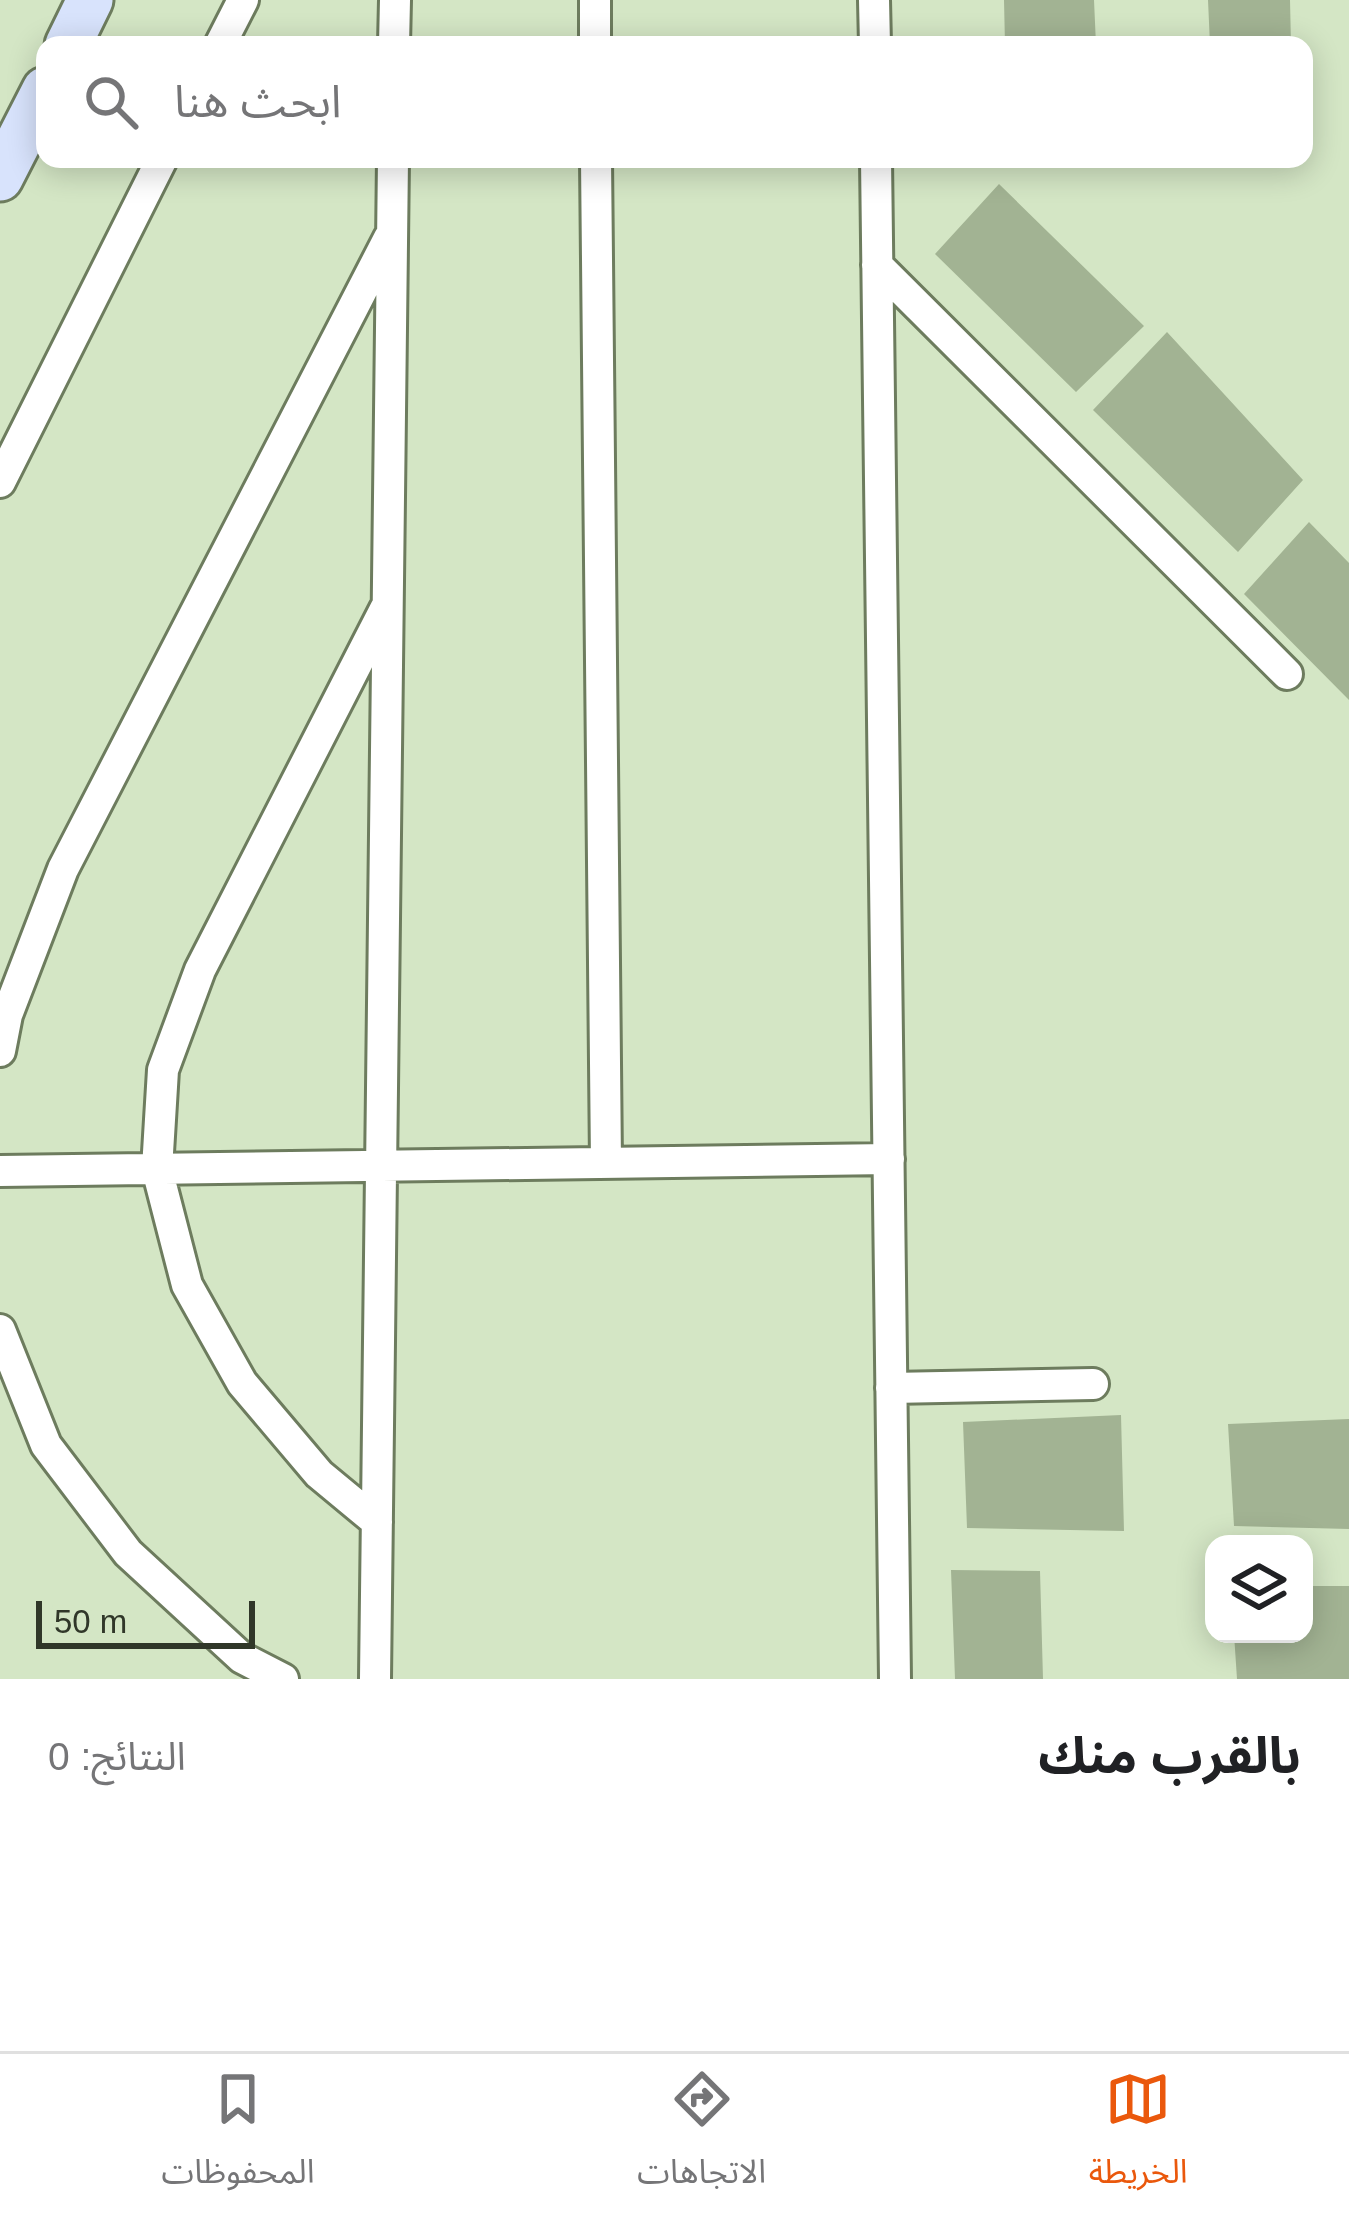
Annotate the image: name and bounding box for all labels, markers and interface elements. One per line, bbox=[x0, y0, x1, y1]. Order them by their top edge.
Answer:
search box bbox=[36, 36, 1313, 168]
icon: search bbox=[78, 69, 144, 135]
text: ابحث هنا bbox=[174, 76, 342, 127]
map controls bbox=[1205, 1535, 1313, 1643]
button: layers bbox=[1205, 1535, 1313, 1643]
scale bar bbox=[36, 1595, 255, 1648]
text: 50 m bbox=[54, 1603, 127, 1640]
text: بالقرب منك bbox=[1038, 1727, 1301, 1784]
text: النتائج: 0 bbox=[48, 1735, 186, 1778]
tab: المحفوظات bbox=[161, 2066, 315, 2207]
tab: الاتجاهات bbox=[637, 2066, 766, 2207]
tab: الخريطة bbox=[1089, 2066, 1188, 2207]

